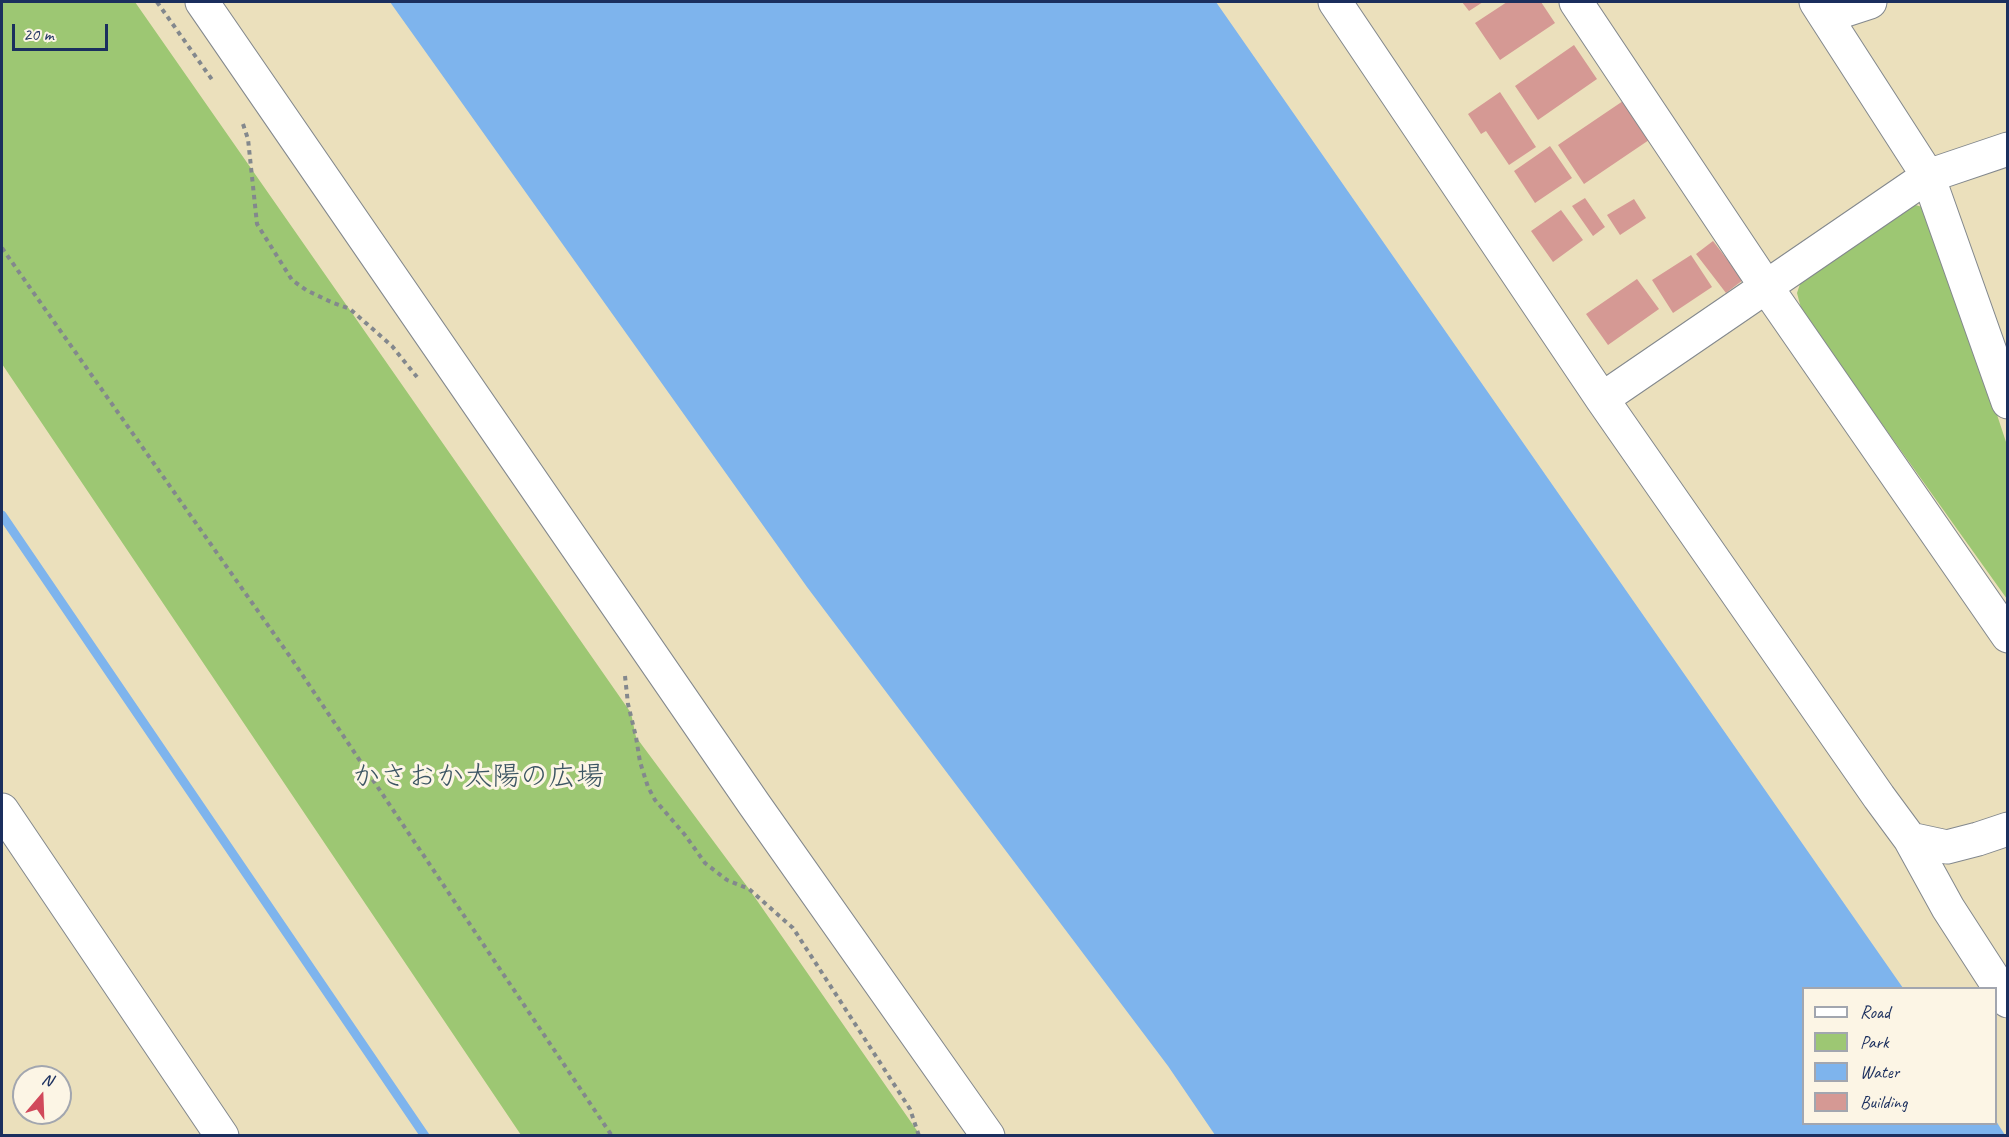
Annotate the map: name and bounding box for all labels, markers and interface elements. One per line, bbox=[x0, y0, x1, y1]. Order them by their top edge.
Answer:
scale bar bbox=[15, 12, 111, 50]
text: 20 m bbox=[23, 23, 54, 45]
park label: かさおか太陽の広場 bbox=[352, 761, 604, 795]
legend bbox=[1802, 987, 1997, 1125]
text: Road bbox=[1860, 1001, 1890, 1023]
text: Park bbox=[1860, 1031, 1889, 1053]
text: Water bbox=[1860, 1061, 1899, 1083]
north arrow bbox=[12, 1065, 72, 1125]
text: N bbox=[39, 1069, 55, 1091]
text: Building bbox=[1860, 1091, 1907, 1113]

